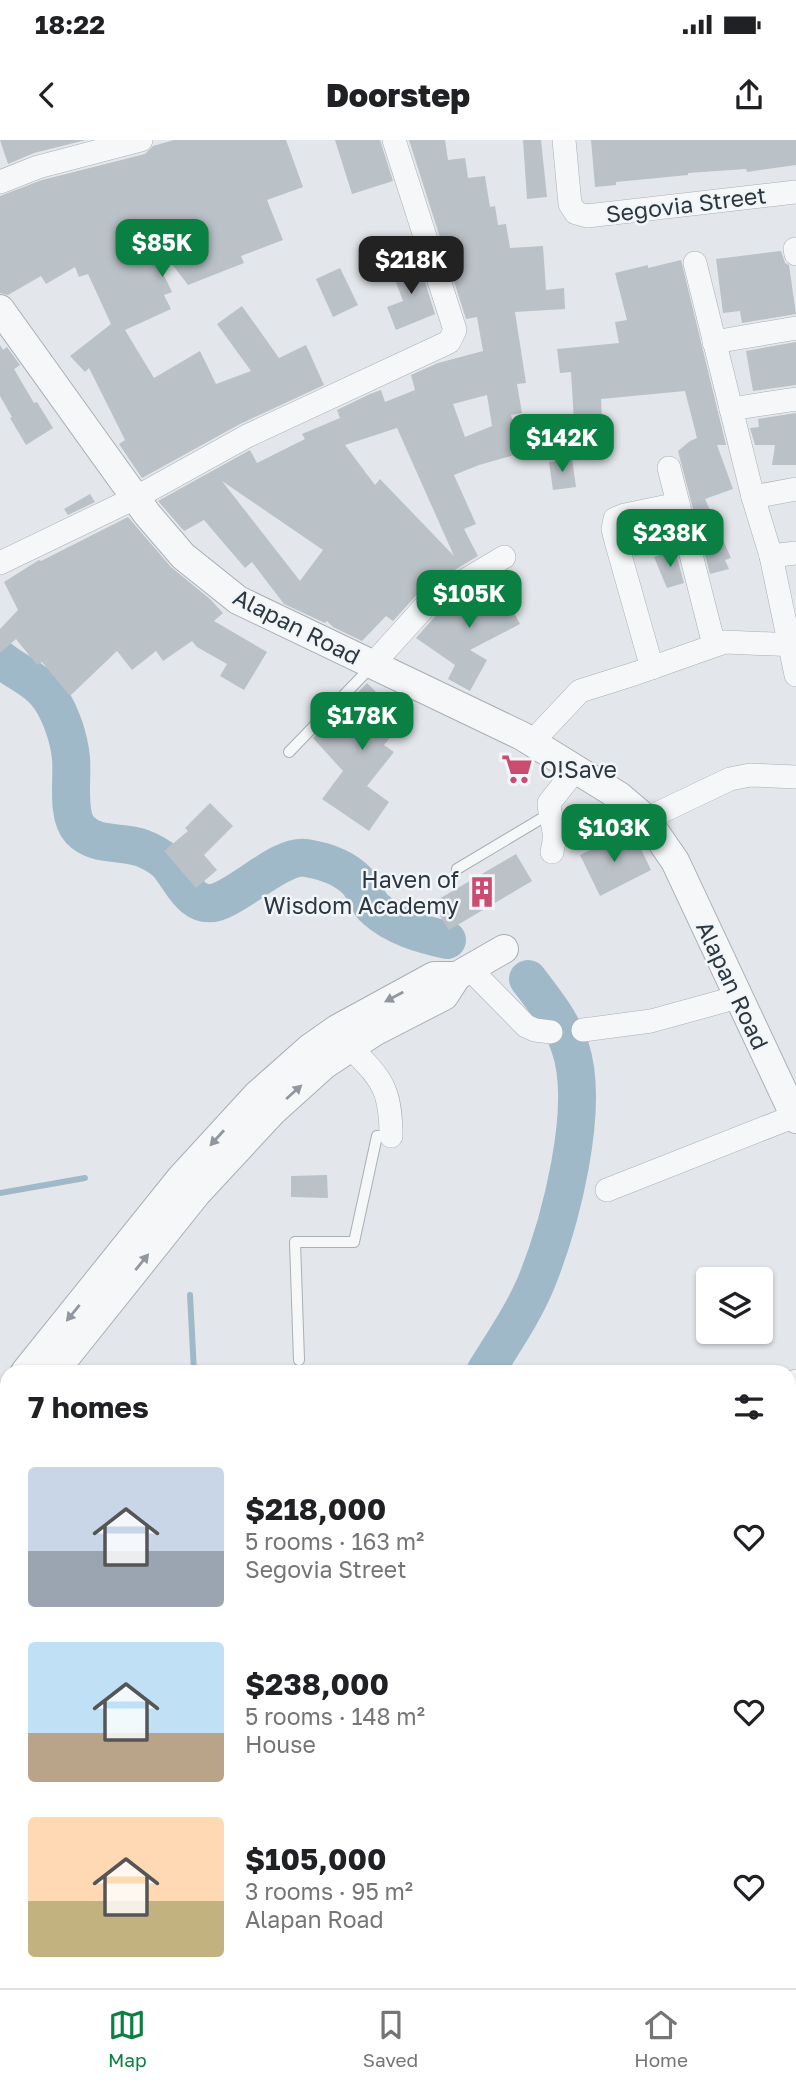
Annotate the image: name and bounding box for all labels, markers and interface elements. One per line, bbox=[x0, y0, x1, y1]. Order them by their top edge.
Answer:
text: 18:22 bbox=[35, 9, 105, 40]
icon: back bbox=[28, 76, 66, 114]
text: Doorstep bbox=[326, 76, 470, 114]
icon: share bbox=[730, 76, 768, 114]
street label: Segovia Street bbox=[604, 180, 768, 228]
pin: $85K bbox=[121, 220, 203, 279]
text: $85K bbox=[132, 228, 192, 256]
pin: $218K bbox=[362, 236, 460, 296]
text: $218K bbox=[375, 245, 447, 273]
pin: $142K bbox=[513, 414, 611, 474]
text: $142K bbox=[526, 423, 598, 451]
pin: $238K bbox=[621, 510, 719, 569]
text: $238K bbox=[633, 518, 707, 546]
pin: $105K bbox=[420, 570, 518, 630]
text: $105K bbox=[433, 579, 505, 607]
street label: Alapan Road bbox=[229, 582, 365, 670]
pin: $178K bbox=[313, 692, 411, 752]
text: $178K bbox=[326, 701, 398, 729]
supermarket icon: O!Save bbox=[500, 752, 534, 786]
place label: O!Save bbox=[540, 755, 617, 783]
pin: $103K bbox=[565, 804, 663, 864]
text: $103K bbox=[578, 813, 650, 841]
place label: Haven of Wisdom Academy bbox=[264, 865, 459, 919]
building icon: Haven of Wisdom Academy bbox=[465, 875, 499, 909]
street label: Alapan Road bbox=[691, 916, 775, 1054]
one-way arrow bbox=[384, 991, 404, 1003]
one-way arrow bbox=[285, 1084, 303, 1100]
one-way arrow bbox=[209, 1129, 225, 1147]
one-way arrow bbox=[135, 1253, 150, 1271]
map controls bbox=[696, 1267, 773, 1344]
button: layers bbox=[696, 1267, 773, 1344]
one-way arrow bbox=[65, 1304, 80, 1322]
icon: filters bbox=[730, 1388, 768, 1426]
text: 7 homes bbox=[28, 1389, 149, 1425]
text: $218,000 bbox=[245, 1491, 386, 1527]
icon: home bbox=[84, 1495, 168, 1579]
icon: heart bbox=[730, 1518, 768, 1556]
text: 5 rooms · 163 m² bbox=[245, 1527, 424, 1555]
text: Segovia Street bbox=[245, 1555, 406, 1583]
text: $238,000 bbox=[245, 1666, 389, 1702]
icon: home bbox=[84, 1670, 168, 1754]
icon: heart bbox=[730, 1693, 768, 1731]
text: 5 rooms · 148 m² bbox=[245, 1702, 425, 1730]
text: House bbox=[245, 1730, 316, 1758]
text: $105,000 bbox=[245, 1841, 386, 1877]
icon: home bbox=[84, 1845, 168, 1929]
icon: heart bbox=[730, 1868, 768, 1906]
text: 3 rooms · 95 m² bbox=[245, 1877, 413, 1905]
text: Alapan Road bbox=[245, 1905, 384, 1933]
tab: Map bbox=[108, 2006, 147, 2071]
tab: Saved bbox=[363, 2006, 418, 2071]
tab: Home bbox=[634, 2006, 688, 2071]

